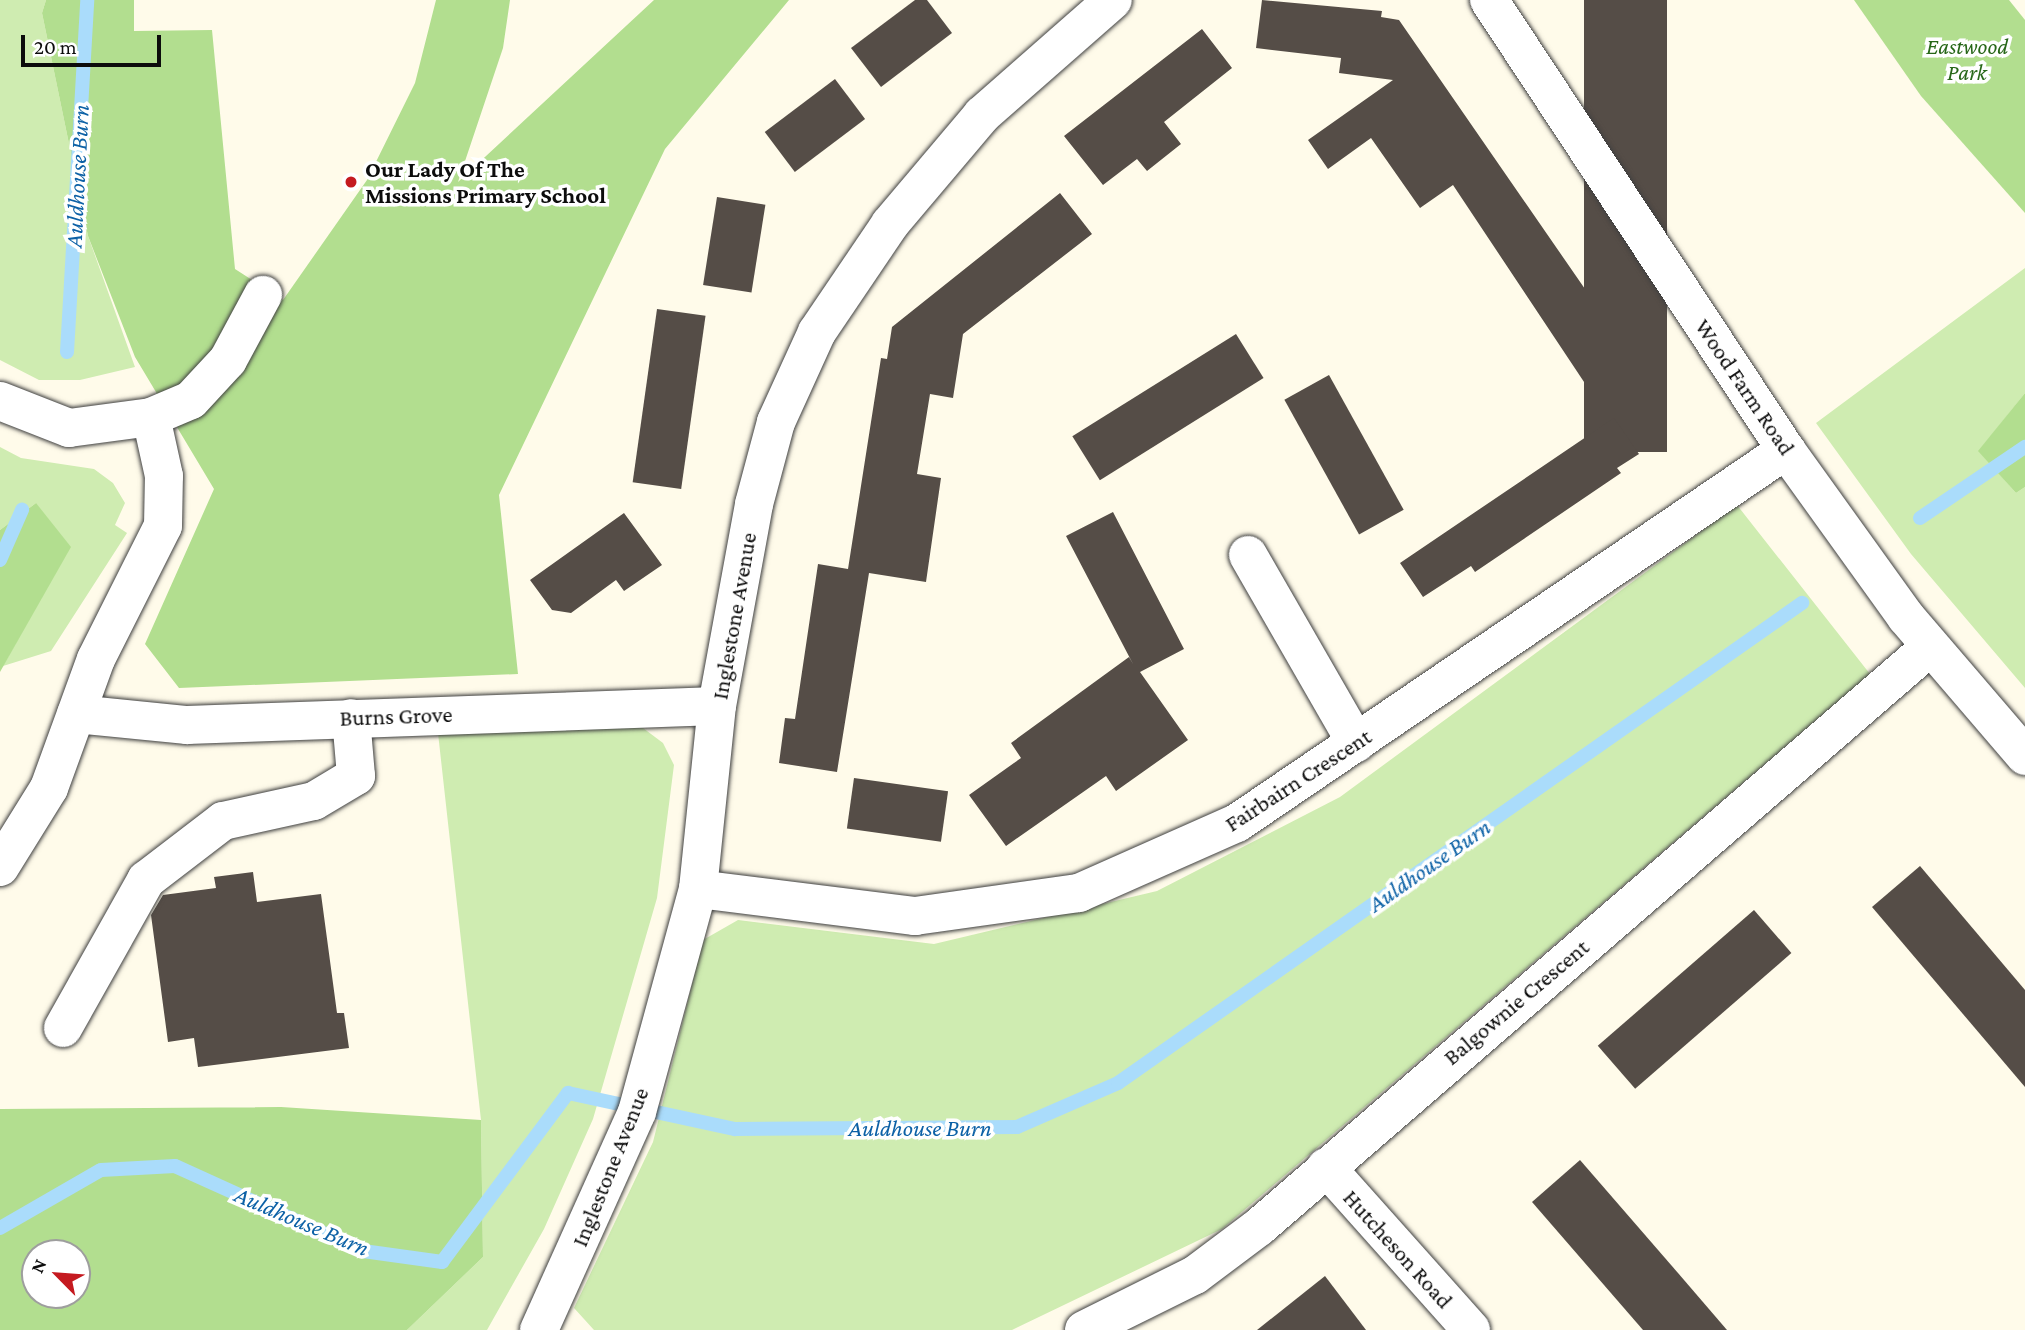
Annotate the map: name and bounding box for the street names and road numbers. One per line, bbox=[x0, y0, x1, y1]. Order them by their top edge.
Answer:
street label: Wood Farm Road bbox=[1689, 314, 1801, 460]
street label: Inglestone Avenue bbox=[706, 530, 762, 702]
street label: Burns Grove bbox=[339, 700, 453, 732]
street label: Fairbairn Crescent bbox=[1220, 722, 1376, 838]
street label: Balgownie Crescent bbox=[1438, 933, 1594, 1071]
street label: Inglestone Avenue bbox=[566, 1083, 654, 1251]
street label: Hutcheson Road bbox=[1337, 1184, 1459, 1314]

